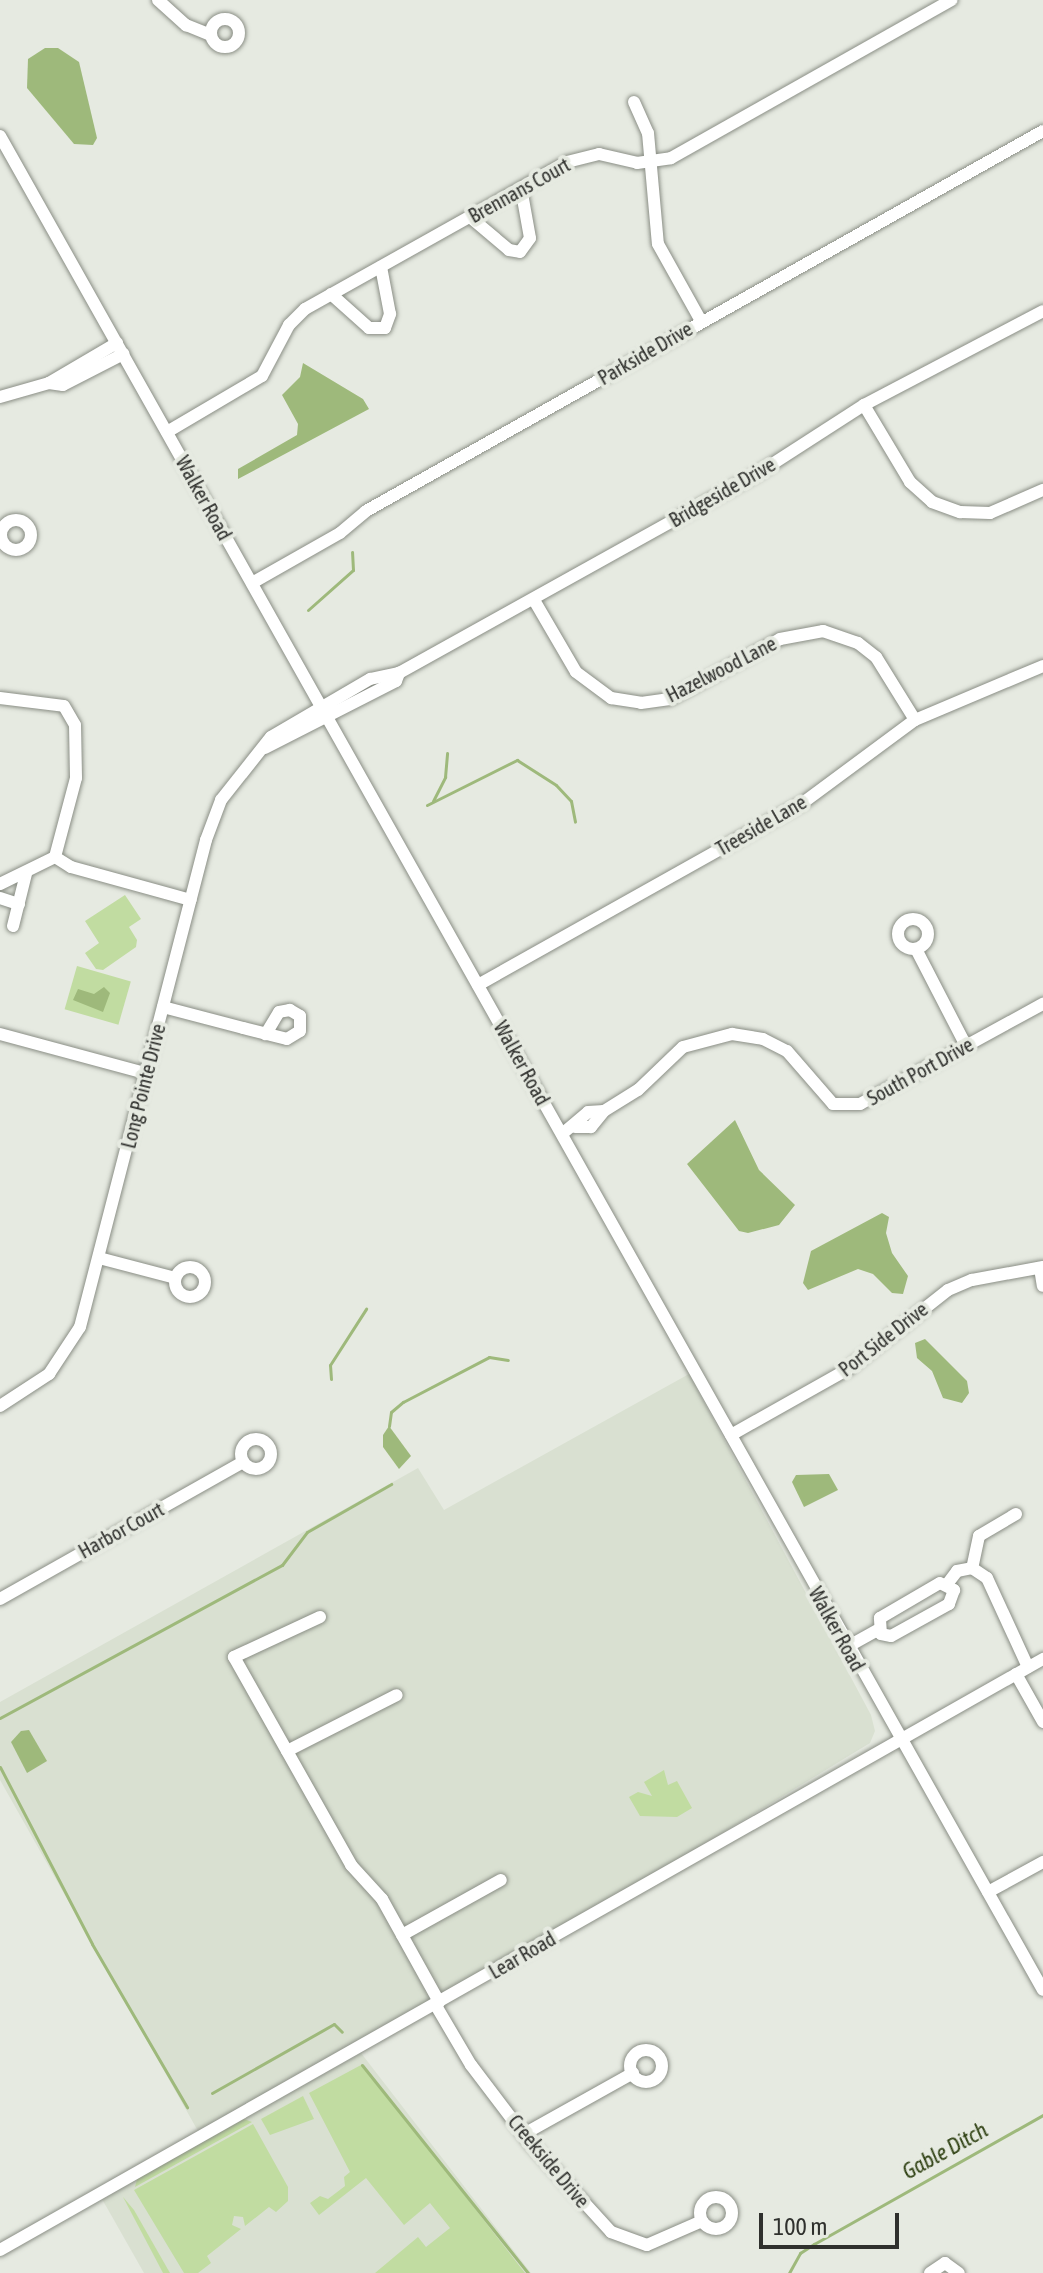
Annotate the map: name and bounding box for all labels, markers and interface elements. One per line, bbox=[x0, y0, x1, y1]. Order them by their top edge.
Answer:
street label: Brennans Court bbox=[464, 152, 574, 228]
street label: Parkside Drive bbox=[593, 316, 697, 390]
street label: Walker Road bbox=[171, 452, 237, 544]
street label: Bridgeside Drive bbox=[665, 452, 779, 532]
street label: Hazelwood Lane bbox=[662, 631, 780, 707]
street label: Treeside Lane bbox=[712, 790, 810, 860]
street label: Walker Road bbox=[489, 1017, 555, 1109]
street label: Long Pointe Drive bbox=[116, 1021, 170, 1151]
street label: South Port Drive bbox=[863, 1032, 977, 1110]
street label: Port Side Drive bbox=[834, 1297, 932, 1381]
street label: Harbor Court bbox=[74, 1497, 168, 1563]
street label: Walker Road bbox=[804, 1583, 870, 1675]
street label: Lear Road bbox=[484, 1926, 560, 1984]
street label: Creekside Drive bbox=[503, 2110, 595, 2212]
water label: Gable Ditch bbox=[898, 2117, 992, 2185]
scale bar bbox=[763, 2197, 903, 2247]
text: 100 m bbox=[773, 2213, 827, 2240]

